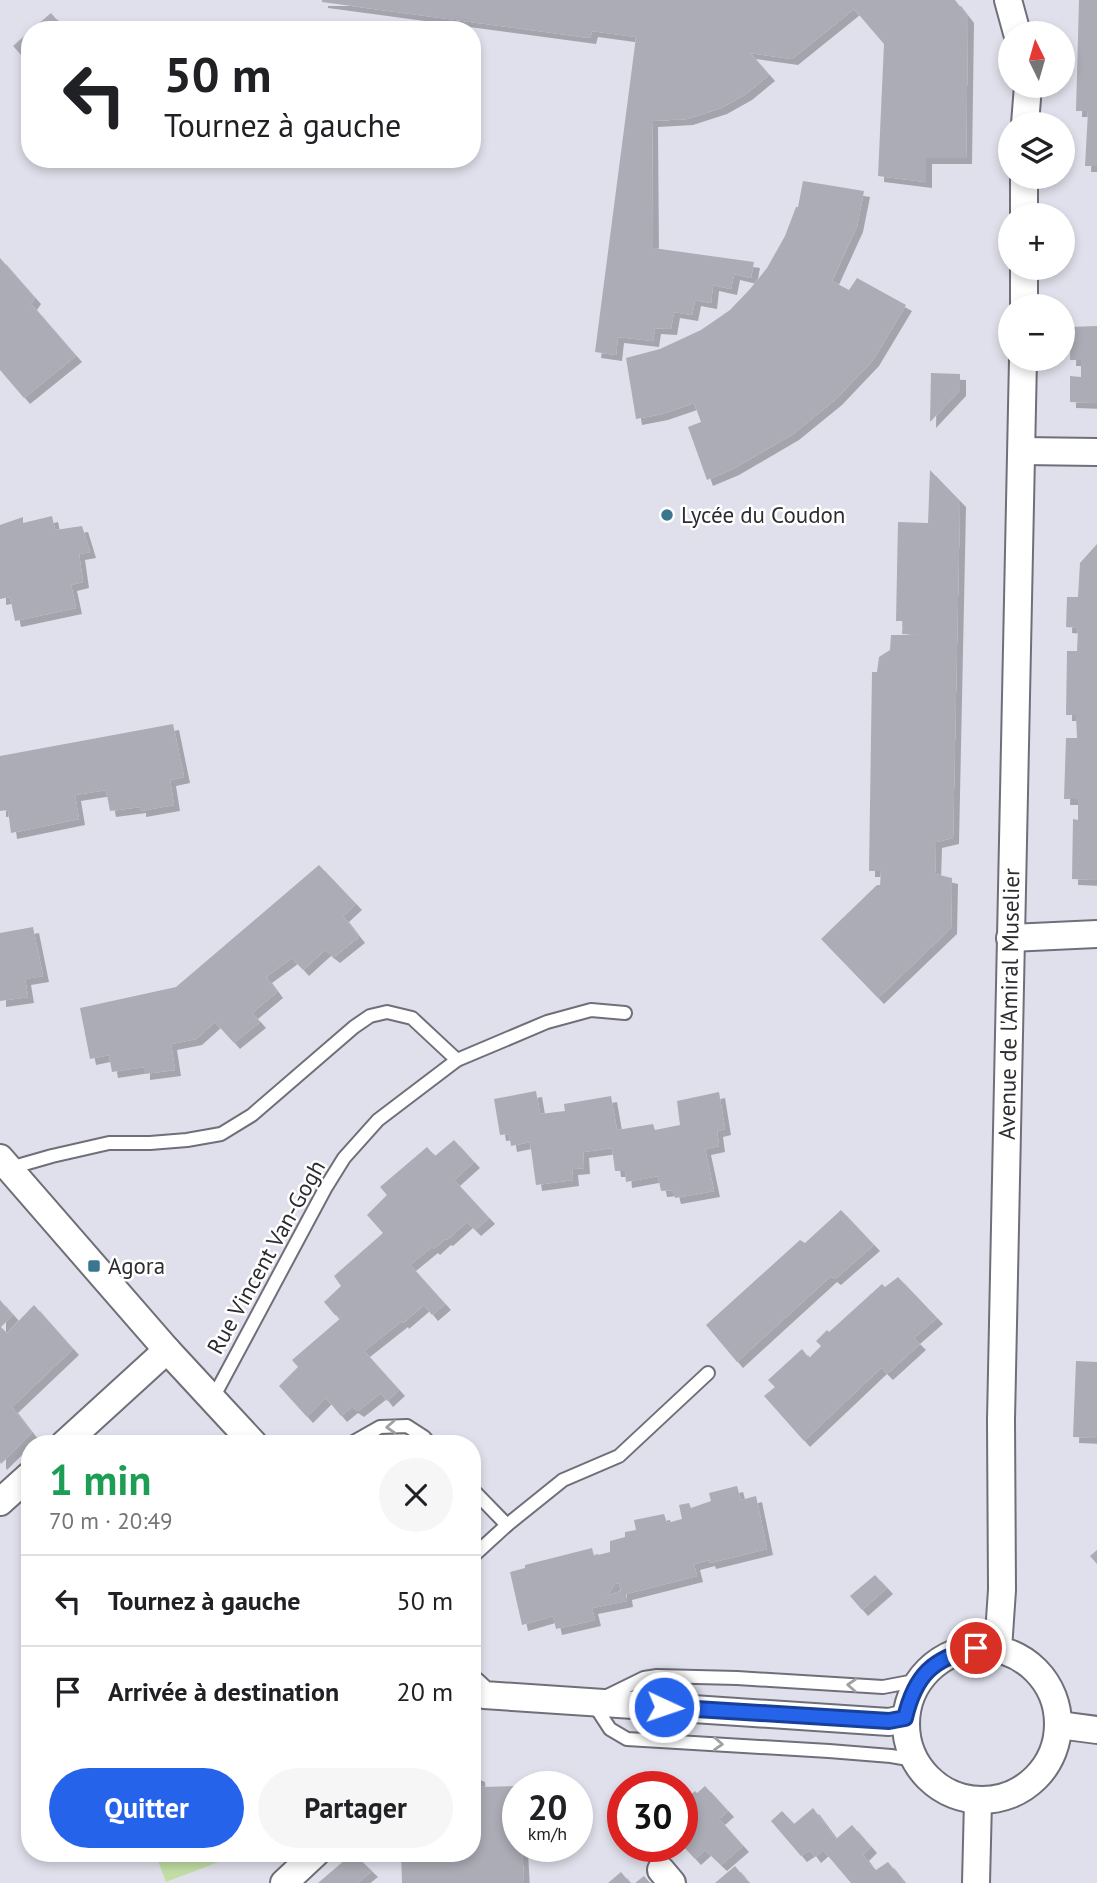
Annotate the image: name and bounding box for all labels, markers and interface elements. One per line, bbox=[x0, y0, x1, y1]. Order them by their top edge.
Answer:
north arrow bbox=[998, 21, 1074, 98]
map controls bbox=[998, 21, 1075, 371]
text: 50 m bbox=[164, 42, 271, 106]
icon: left bbox=[49, 49, 140, 140]
text: Tournez à gauche bbox=[164, 104, 401, 146]
button: layers bbox=[998, 112, 1075, 189]
button: + bbox=[998, 203, 1075, 280]
button: − bbox=[998, 294, 1075, 371]
place label: Lycée du Coudon bbox=[681, 500, 845, 529]
marker: Lycée du Coudon bbox=[659, 507, 675, 523]
street label: Avenue de l'Amiral Muselier bbox=[992, 868, 1025, 1140]
street label: Rue Vincent Van-Gogh bbox=[200, 1155, 331, 1359]
place label: Agora bbox=[108, 1251, 165, 1280]
marker: Agora bbox=[86, 1258, 102, 1274]
one-way arrow bbox=[385, 1419, 396, 1434]
text: 1 min bbox=[49, 1452, 151, 1507]
button: close bbox=[379, 1458, 453, 1532]
text: 70 m · 20:49 bbox=[49, 1506, 173, 1535]
icon: left bbox=[49, 1582, 87, 1620]
text: Tournez à gauche bbox=[108, 1584, 300, 1617]
text: 50 m bbox=[397, 1584, 453, 1617]
pin bbox=[946, 1618, 1006, 1678]
icon: arrive bbox=[957, 1629, 995, 1667]
position arrow bbox=[627, 1670, 701, 1744]
icon: arrive bbox=[49, 1673, 87, 1711]
text: Arrivée à destination bbox=[108, 1675, 339, 1708]
text: 20 m bbox=[397, 1675, 453, 1708]
one-way arrow bbox=[846, 1678, 857, 1693]
one-way arrow bbox=[713, 1736, 724, 1751]
button: Quitter bbox=[49, 1768, 244, 1848]
button: Partager bbox=[258, 1768, 453, 1848]
speed limit sign: 30 bbox=[607, 1771, 698, 1862]
text: 20 bbox=[528, 1784, 567, 1830]
text: km/h bbox=[528, 1822, 567, 1845]

